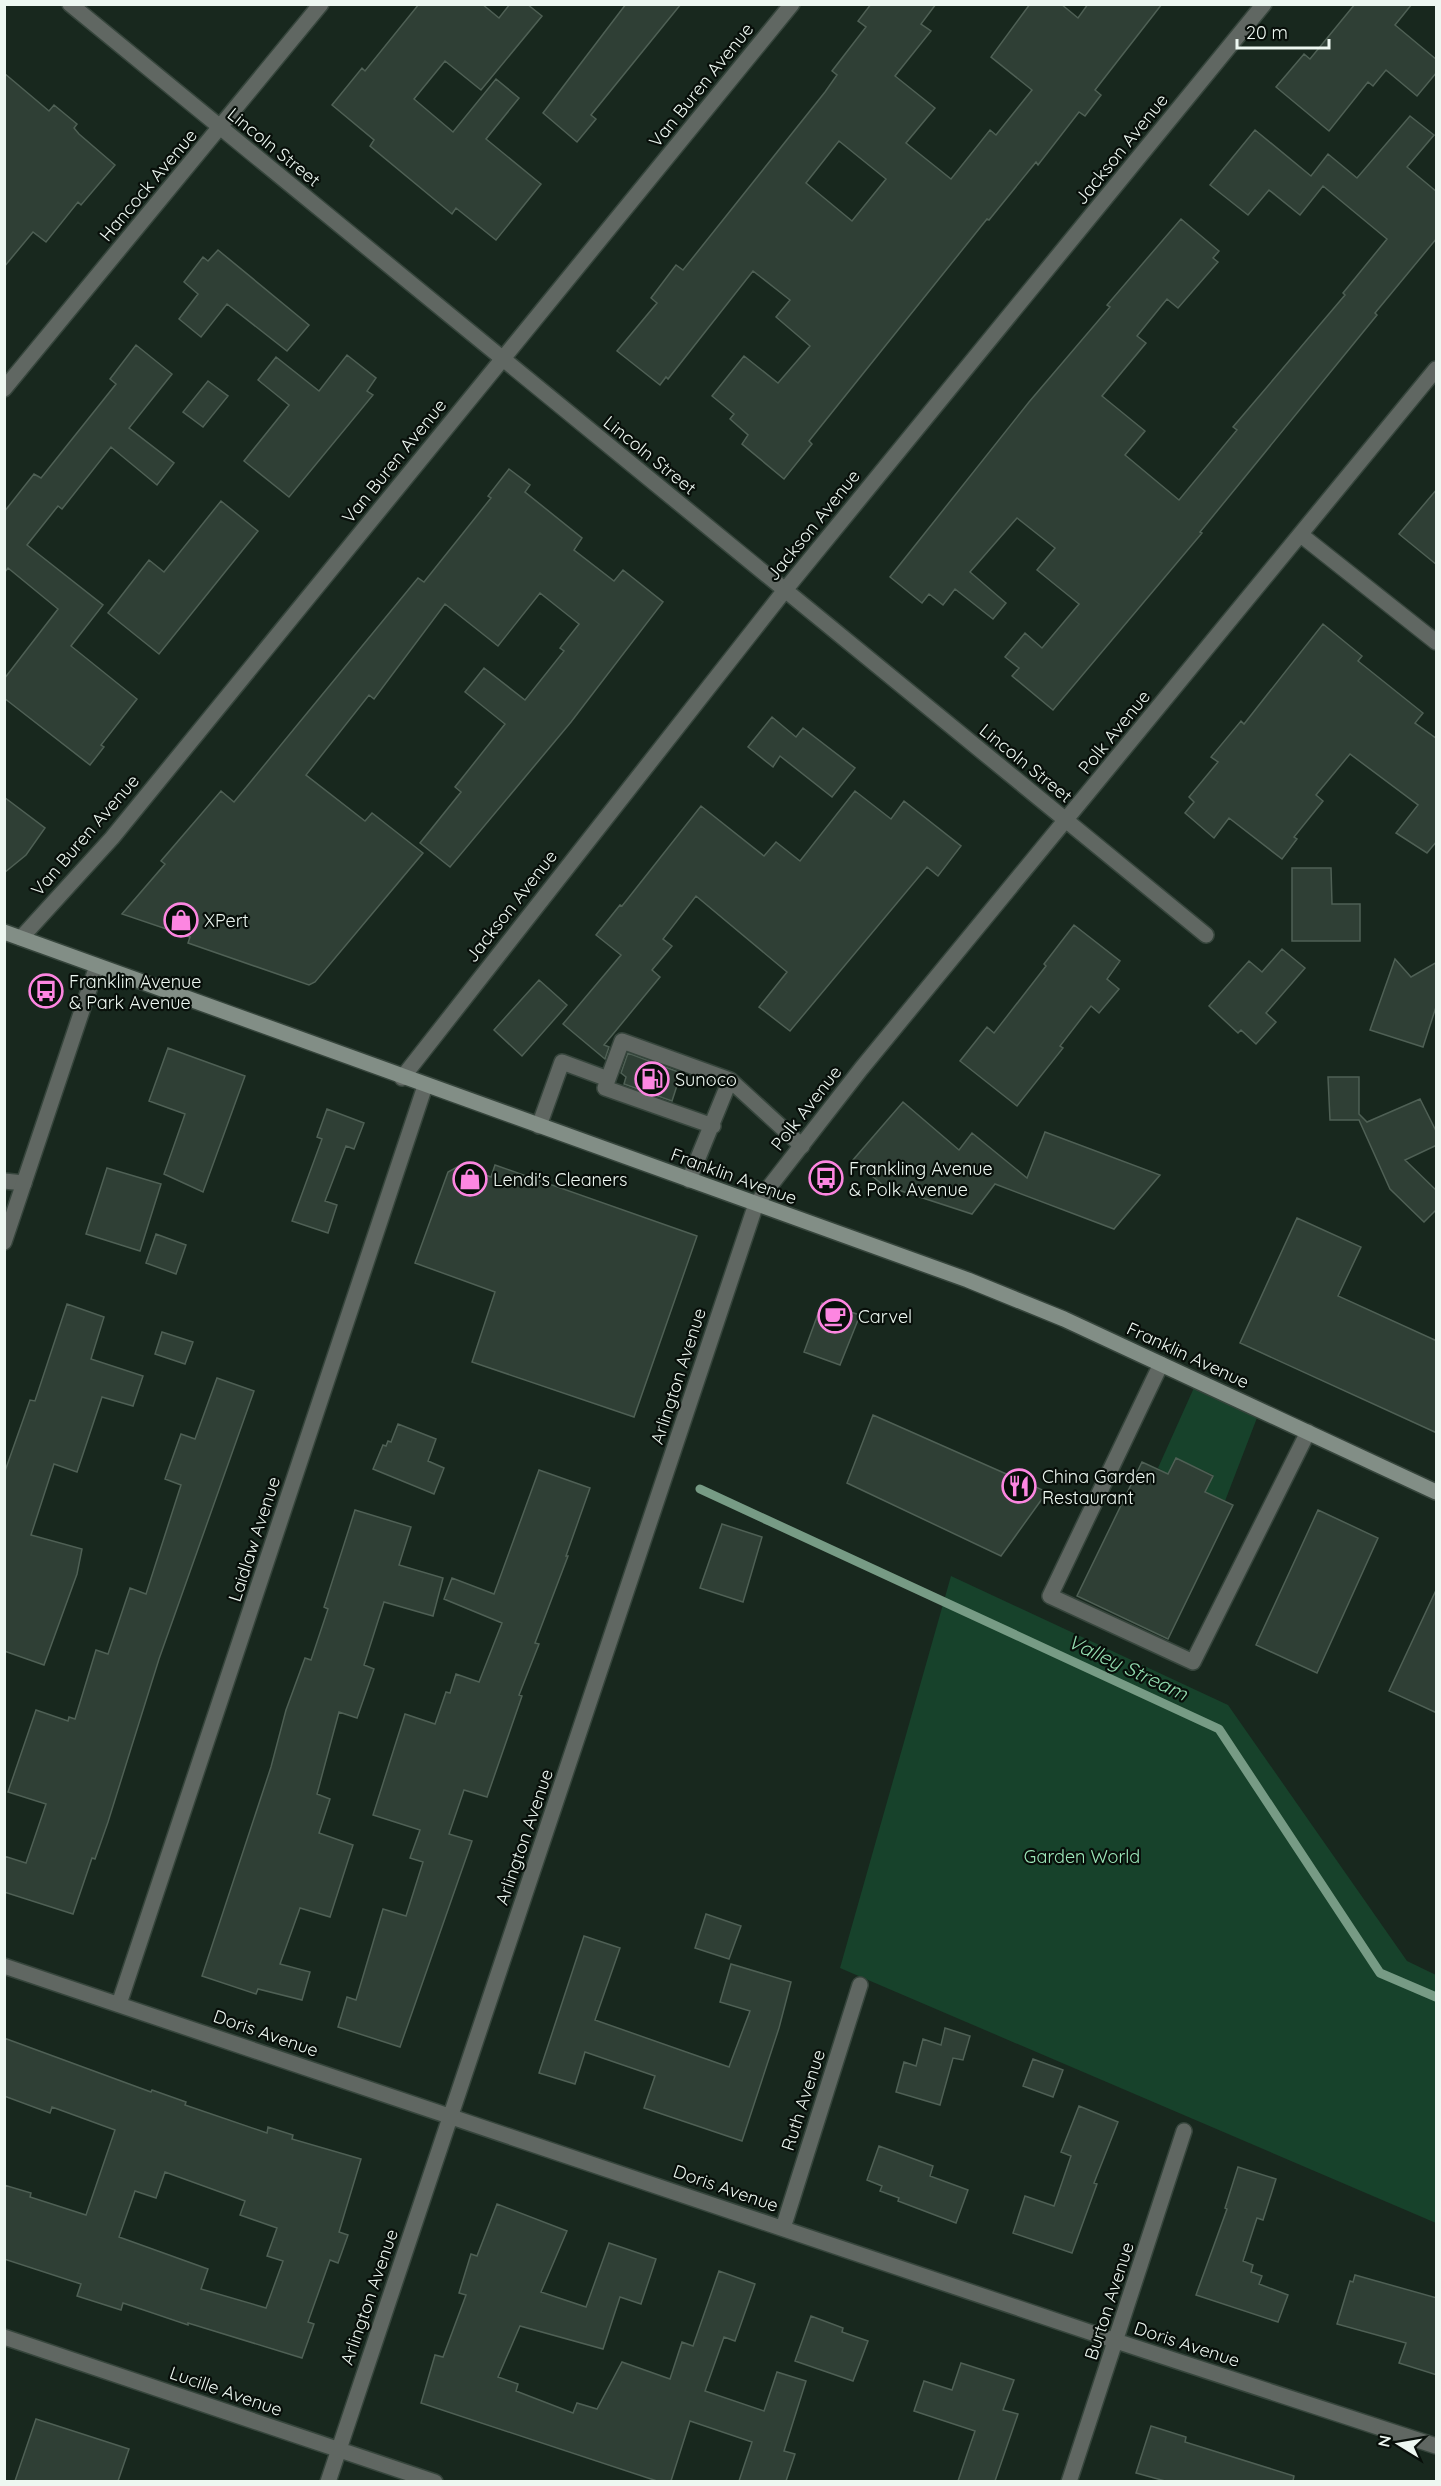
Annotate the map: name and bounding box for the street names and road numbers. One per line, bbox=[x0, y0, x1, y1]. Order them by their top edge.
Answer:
street label: Van Buren Avenue bbox=[644, 18, 758, 152]
street label: Jackson Avenue bbox=[1069, 89, 1173, 209]
street label: Lincoln Street bbox=[223, 103, 325, 191]
street label: Hancock Avenue bbox=[94, 124, 202, 246]
street label: Van Buren Avenue bbox=[337, 394, 451, 528]
street label: Lincoln Street bbox=[599, 411, 701, 499]
street label: Jackson Avenue bbox=[761, 465, 865, 585]
street label: Polk Avenue bbox=[1073, 685, 1155, 779]
street label: Lincoln Street bbox=[975, 719, 1077, 807]
street label: Van Buren Avenue bbox=[26, 770, 144, 900]
street label: Jackson Avenue bbox=[460, 845, 562, 967]
street label: Polk Avenue bbox=[766, 1061, 846, 1155]
street label: Franklin Avenue bbox=[668, 1143, 800, 1209]
street label: Arlington Avenue bbox=[645, 1305, 711, 1447]
street label: Franklin Avenue bbox=[1123, 1317, 1253, 1393]
street label: Laidlaw Avenue bbox=[223, 1474, 285, 1604]
street label: Arlington Avenue bbox=[490, 1766, 558, 1908]
street label: Doris Avenue bbox=[210, 2004, 322, 2062]
street label: Ruth Avenue bbox=[776, 2047, 830, 2153]
street label: Doris Avenue bbox=[670, 2159, 782, 2217]
street label: Arlington Avenue bbox=[335, 2226, 403, 2368]
street label: Burton Avenue bbox=[1079, 2239, 1139, 2363]
street label: Doris Avenue bbox=[1131, 2316, 1243, 2372]
street label: Lucille Avenue bbox=[167, 2361, 285, 2421]

